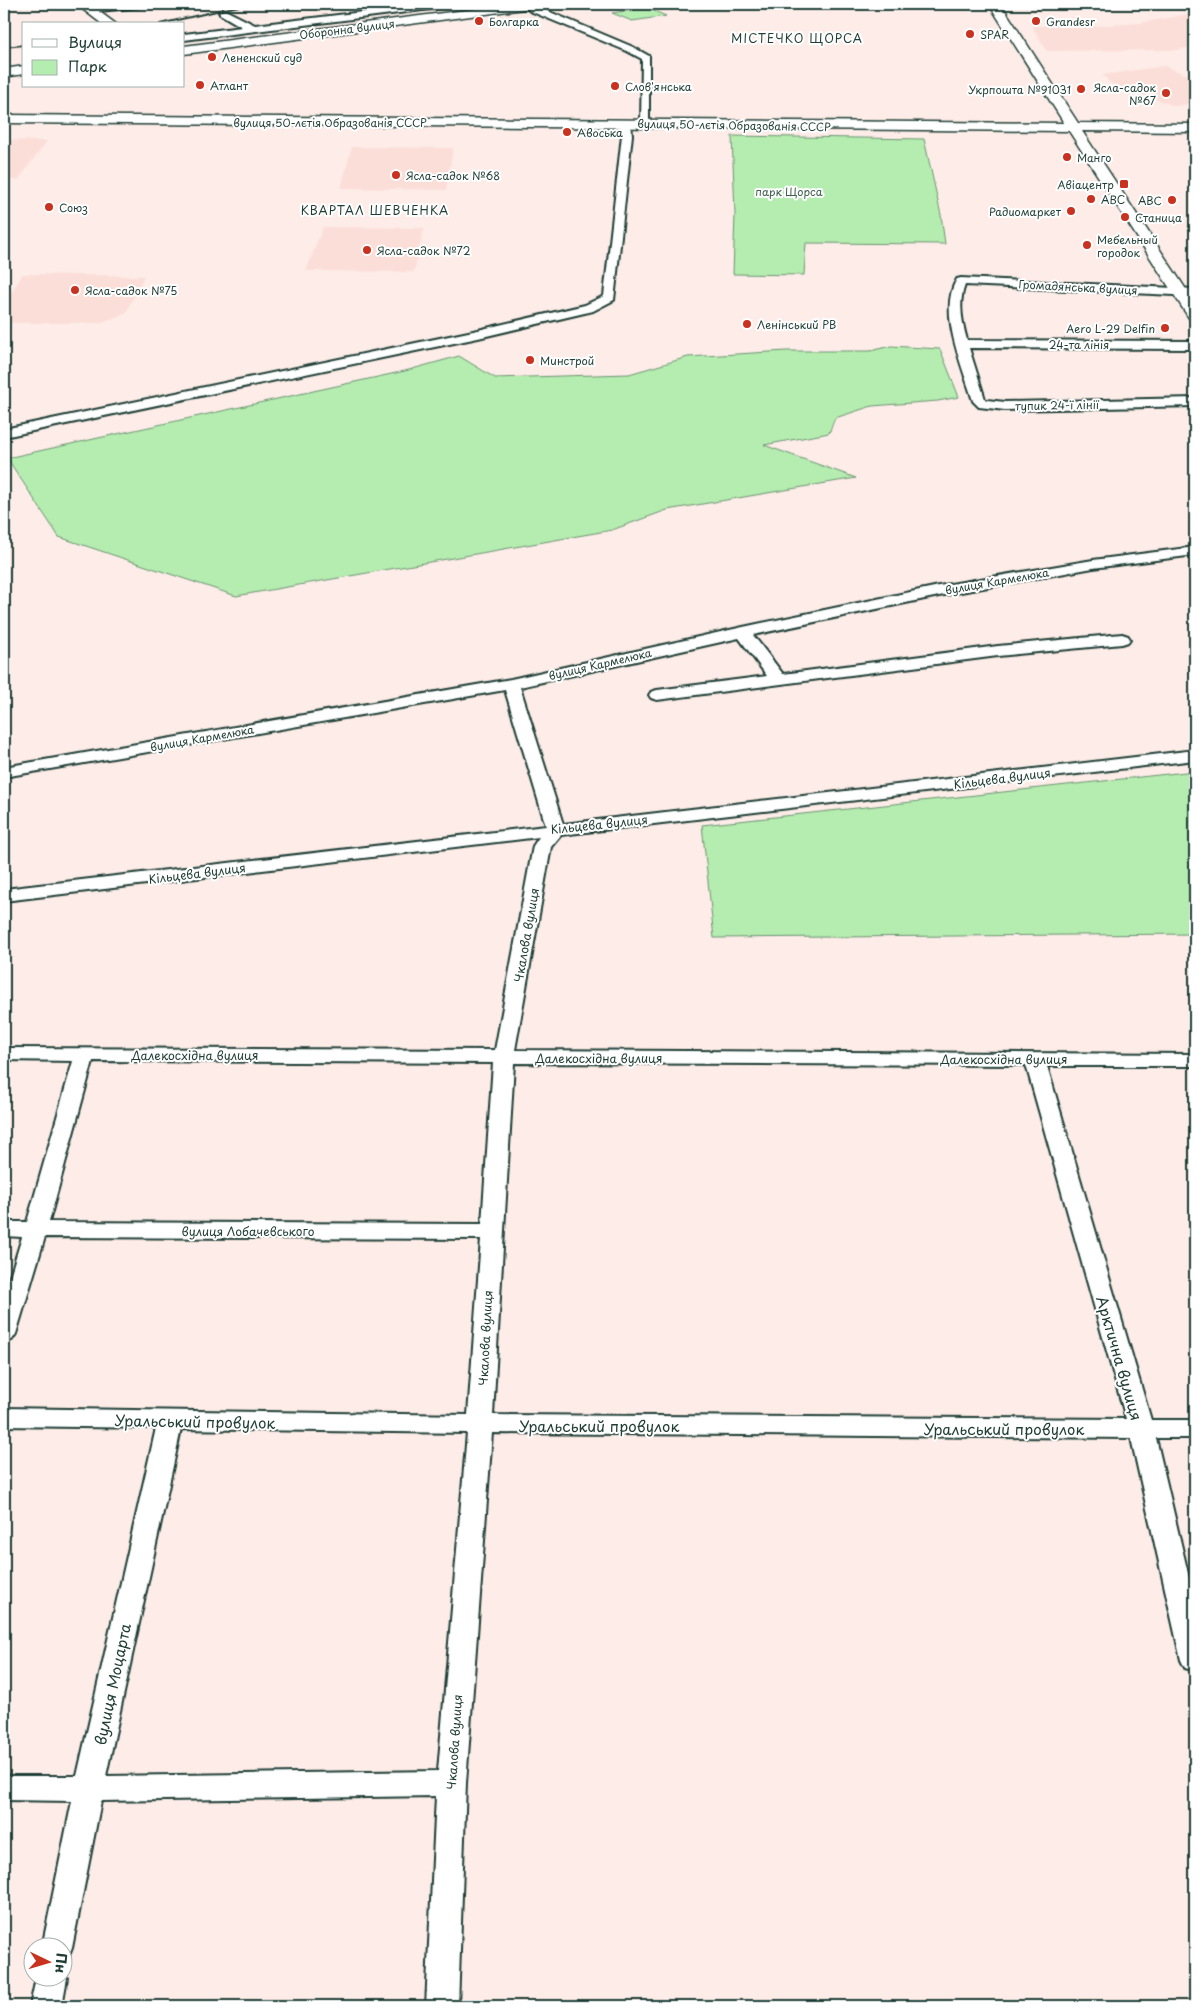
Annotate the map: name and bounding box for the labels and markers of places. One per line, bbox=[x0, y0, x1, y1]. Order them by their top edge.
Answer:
place label: Болгарка bbox=[489, 13, 539, 30]
place label: Grandesr bbox=[1046, 13, 1096, 30]
marker: Болгарка bbox=[473, 15, 485, 27]
marker: Grandesr bbox=[1030, 15, 1042, 27]
place label: SPAR bbox=[980, 26, 1009, 43]
marker: SPAR bbox=[964, 28, 976, 40]
place label: Лененский суд bbox=[222, 49, 302, 66]
marker: Лененский суд bbox=[206, 51, 218, 63]
place label: Атлант bbox=[210, 77, 249, 94]
place label: Слов'янська bbox=[625, 78, 692, 95]
marker: Атлант bbox=[194, 79, 206, 91]
place label: Ясла-садок №67 bbox=[1093, 79, 1156, 109]
marker: Слов'янська bbox=[609, 80, 621, 92]
place label: Укрпошта №91031 bbox=[968, 81, 1071, 98]
marker: Укрпошта №91031 bbox=[1075, 83, 1087, 95]
marker: Ясла-садок №67 bbox=[1160, 87, 1172, 99]
place label: Авоська bbox=[577, 124, 623, 141]
marker: Авоська bbox=[561, 126, 573, 138]
place label: Манго bbox=[1077, 149, 1111, 166]
marker: Манго bbox=[1061, 151, 1073, 163]
place label: Ясла-садок №68 bbox=[406, 167, 500, 184]
marker: Ясла-садок №68 bbox=[390, 169, 402, 181]
place label: Авіацентр bbox=[1057, 176, 1114, 193]
marker: Авіацентр bbox=[1118, 178, 1130, 190]
place label: АВС bbox=[1101, 191, 1125, 208]
place label: ABC bbox=[1138, 192, 1162, 209]
marker: АВС bbox=[1085, 193, 1097, 205]
marker: ABC bbox=[1166, 194, 1178, 206]
place label: Союз bbox=[59, 199, 88, 216]
marker: Союз bbox=[43, 201, 55, 213]
place label: Радиомаркет bbox=[989, 203, 1062, 220]
marker: Радиомаркет bbox=[1065, 205, 1077, 217]
place label: Станица bbox=[1135, 209, 1182, 226]
marker: Станица bbox=[1119, 211, 1131, 223]
place label: Мебельный городок bbox=[1097, 231, 1158, 261]
marker: Мебельный городок bbox=[1081, 239, 1093, 251]
place label: Ясла-садок №72 bbox=[377, 242, 471, 259]
marker: Ясла-садок №72 bbox=[361, 244, 373, 256]
place label: Ясла-садок №75 bbox=[85, 282, 177, 299]
marker: Ясла-садок №75 bbox=[69, 284, 81, 296]
place label: Ленінський РВ bbox=[757, 316, 836, 333]
marker: Ленінський РВ bbox=[741, 318, 753, 330]
place label: Aero L-29 Delfin bbox=[1066, 320, 1155, 337]
marker: Aero L-29 Delfin bbox=[1159, 322, 1171, 334]
place label: Минстрой bbox=[540, 352, 594, 369]
marker: Минстрой bbox=[524, 354, 536, 366]

